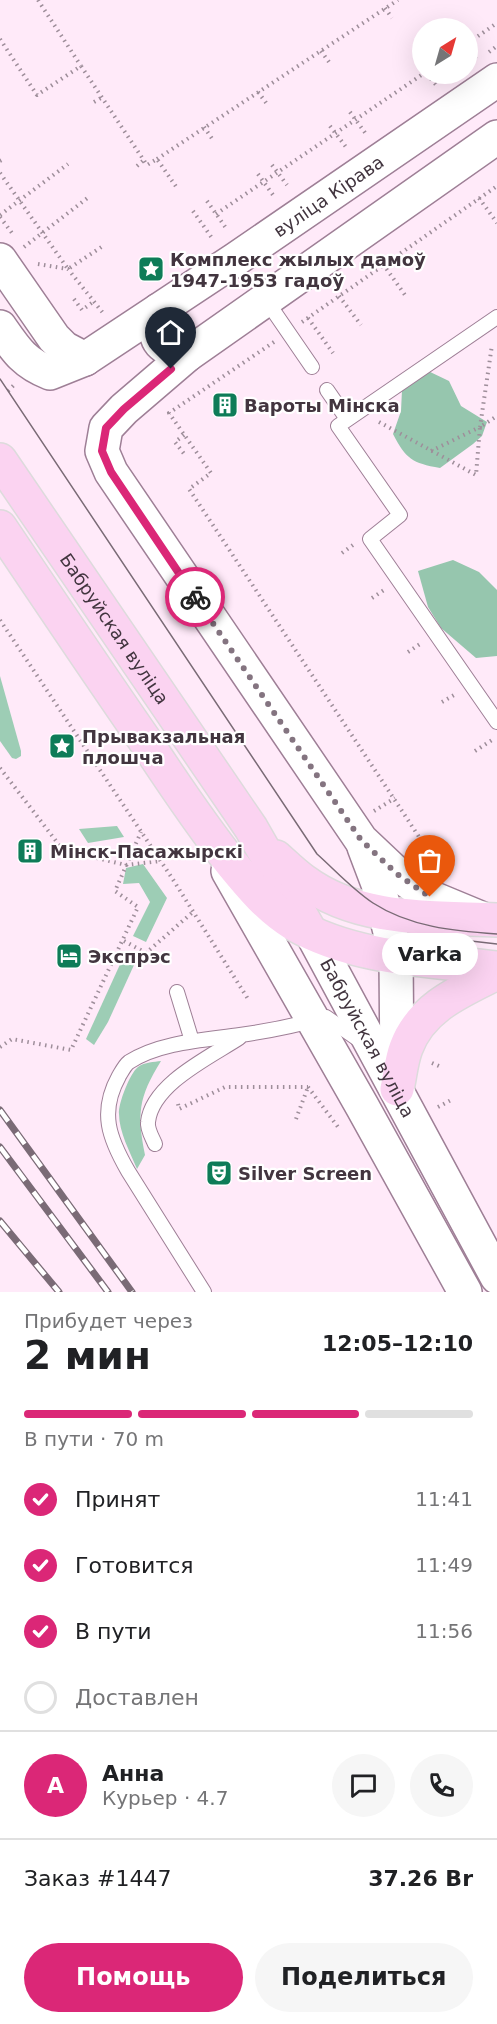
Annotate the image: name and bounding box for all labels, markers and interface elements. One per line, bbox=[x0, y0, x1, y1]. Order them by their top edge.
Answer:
north arrow bbox=[412, 18, 478, 84]
map controls bbox=[412, 18, 478, 84]
street label: вуліца Кірава bbox=[269, 151, 387, 241]
place label: Комплекс жылых дамоў 1947-1953 гадоў bbox=[170, 249, 426, 291]
place icon: Комплекс жылых дамоў 1947-1953 гадоў bbox=[136, 254, 166, 284]
pin bbox=[145, 307, 196, 369]
icon: home bbox=[154, 316, 187, 349]
building icon: Вароты Мінска bbox=[210, 390, 240, 420]
place label: Вароты Мінска bbox=[244, 395, 400, 416]
street label: Бабруйская вуліца bbox=[56, 549, 174, 708]
courier bbox=[165, 567, 225, 627]
icon: bike bbox=[179, 581, 212, 614]
place label: Прывакзальная плошча bbox=[82, 726, 245, 768]
place icon: Прывакзальная плошча bbox=[47, 731, 77, 761]
pin bbox=[404, 835, 455, 897]
building icon: Мінск-Пасажырскі bbox=[15, 836, 45, 866]
place label: Мінск-Пасажырскі bbox=[50, 841, 243, 862]
icon: bag bbox=[413, 844, 446, 877]
callout: Varka bbox=[382, 933, 478, 975]
hotel icon: Экспрэс bbox=[54, 941, 84, 971]
text: Varka bbox=[398, 942, 462, 966]
place label: Экспрэс bbox=[88, 946, 171, 967]
street label: Бабруйская вуліца bbox=[317, 954, 419, 1121]
theatre icon: Silver Screen bbox=[204, 1158, 234, 1188]
place label: Silver Screen bbox=[238, 1163, 372, 1184]
text: Прибудет через bbox=[24, 1309, 193, 1333]
text: 12:05–12:10 bbox=[322, 1331, 473, 1356]
text: 2 мин bbox=[24, 1333, 151, 1378]
text: В пути · 70 m bbox=[24, 1427, 164, 1451]
icon: check bbox=[24, 1483, 57, 1516]
text: Принят bbox=[75, 1487, 160, 1512]
text: 11:41 bbox=[415, 1487, 473, 1511]
icon: check bbox=[24, 1549, 57, 1582]
text: Готовится bbox=[75, 1553, 194, 1578]
text: 11:49 bbox=[415, 1553, 473, 1577]
icon: check bbox=[24, 1615, 57, 1648]
text: В пути bbox=[75, 1619, 152, 1644]
text: 11:56 bbox=[415, 1619, 473, 1643]
text: Доставлен bbox=[75, 1685, 199, 1710]
button: chat bbox=[332, 1754, 395, 1817]
button: phone bbox=[410, 1754, 473, 1817]
text: Анна bbox=[102, 1761, 164, 1786]
text: А bbox=[47, 1773, 64, 1798]
text: Курьер · 4.7 bbox=[102, 1786, 228, 1810]
text: Заказ #1447 bbox=[24, 1866, 171, 1891]
text: 37.26 Br bbox=[368, 1866, 473, 1891]
button: Помощь bbox=[24, 1943, 243, 2012]
button: Поделиться bbox=[255, 1943, 473, 2012]

